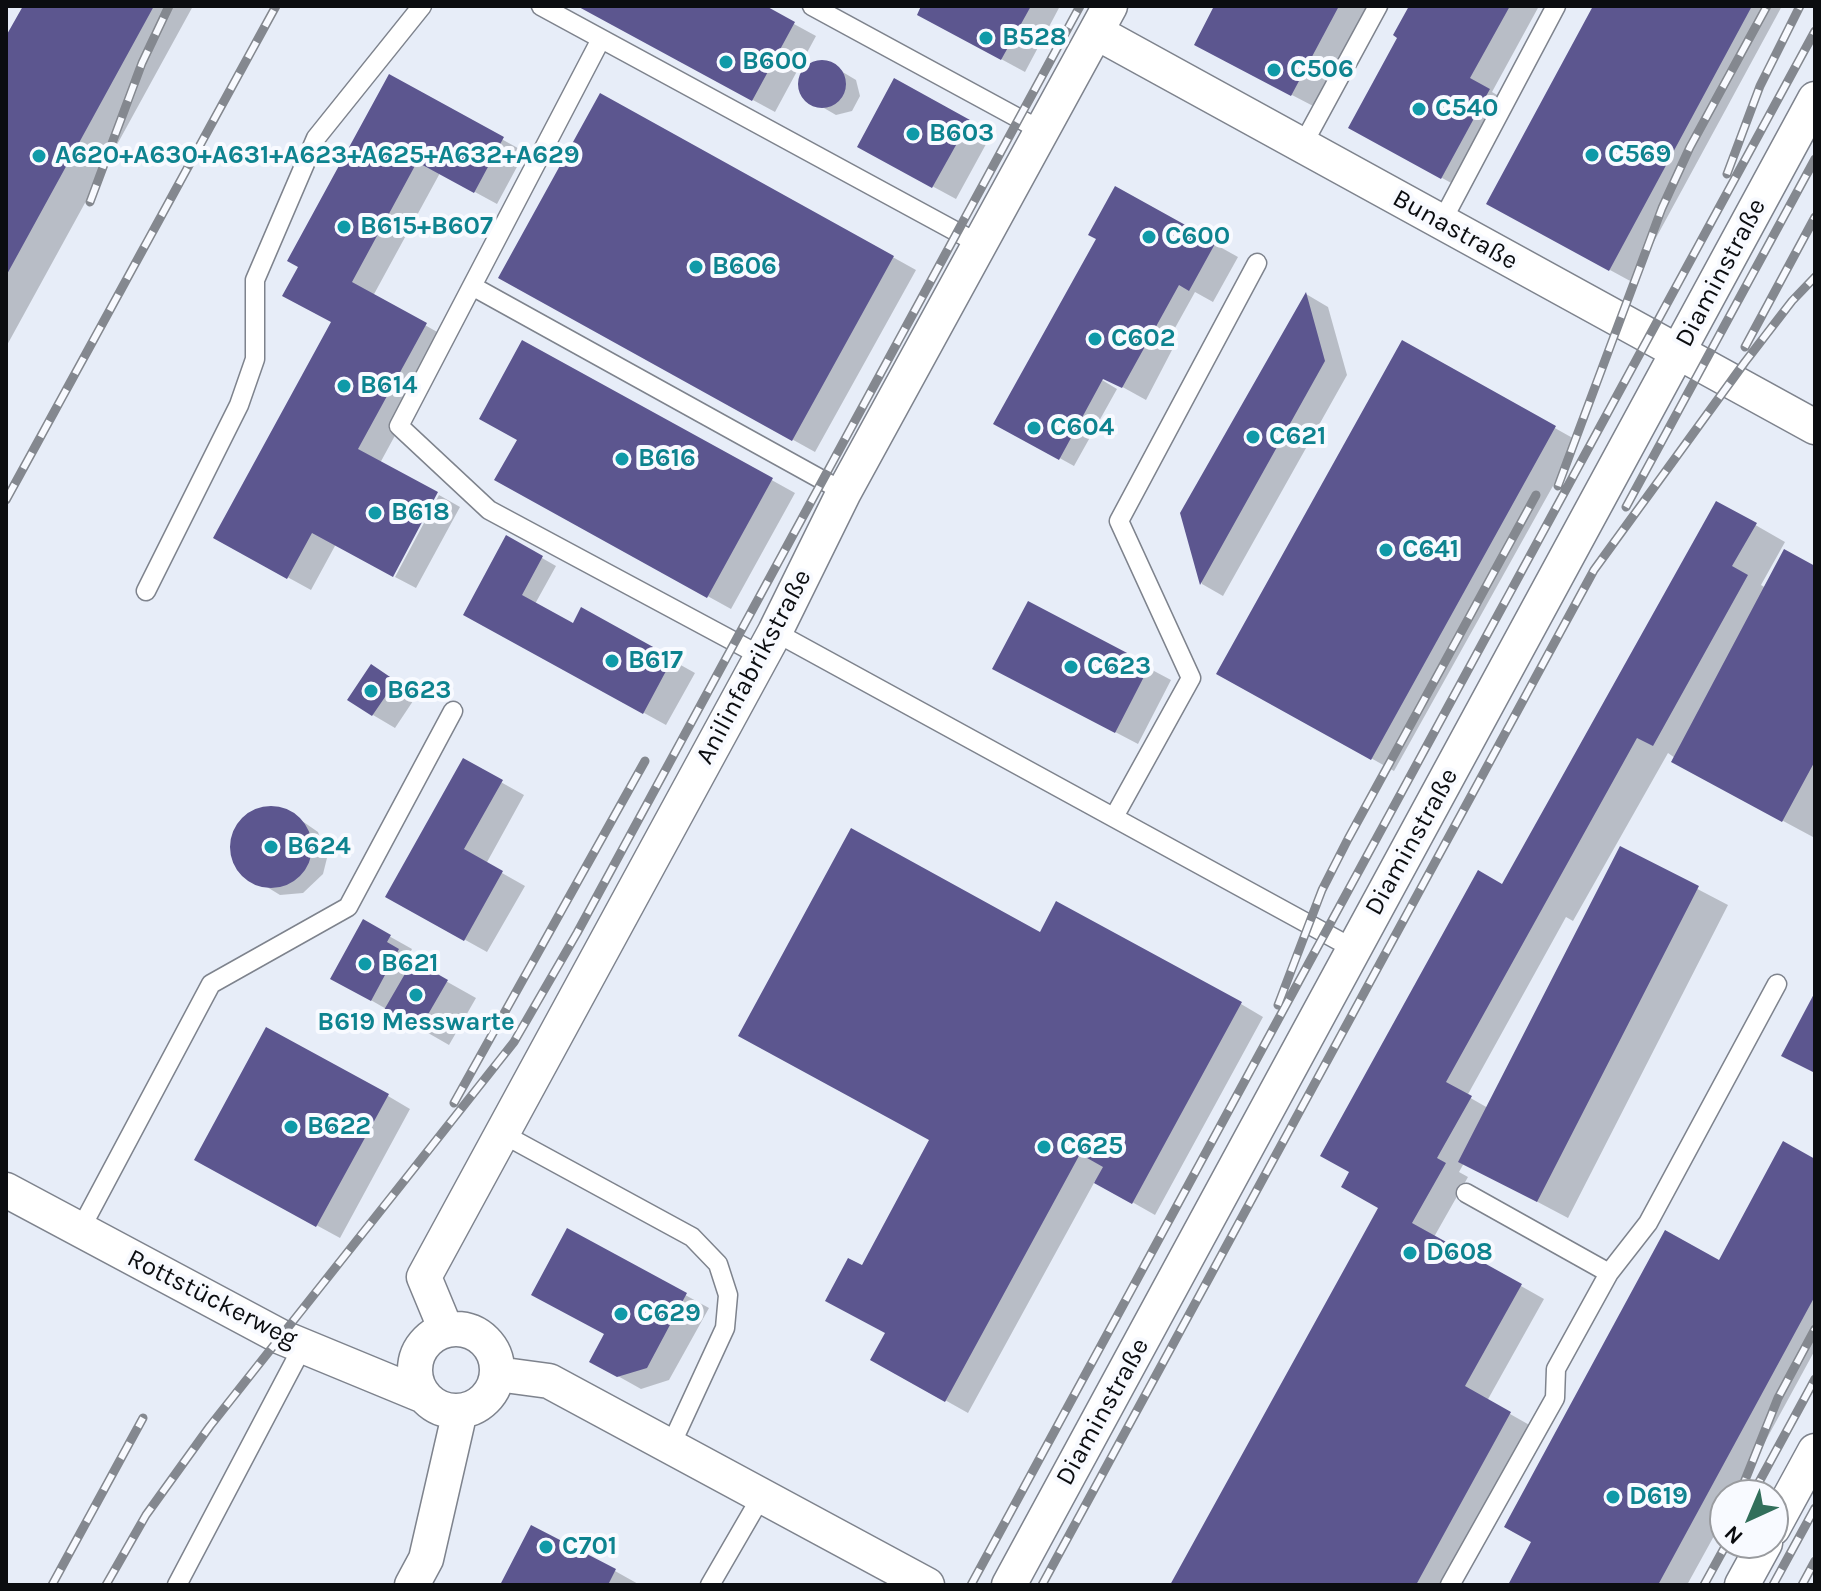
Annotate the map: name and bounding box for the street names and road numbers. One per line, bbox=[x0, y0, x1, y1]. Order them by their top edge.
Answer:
street label: Bunastraße bbox=[1387, 183, 1523, 277]
street label: Diaminstraße bbox=[1669, 194, 1773, 352]
street label: Anilinfabrikstraße bbox=[690, 564, 818, 770]
street label: Diaminstraße bbox=[1359, 763, 1465, 921]
street label: Rottstückerweg bbox=[122, 1243, 302, 1355]
street label: Diaminstraße bbox=[1050, 1333, 1156, 1491]

